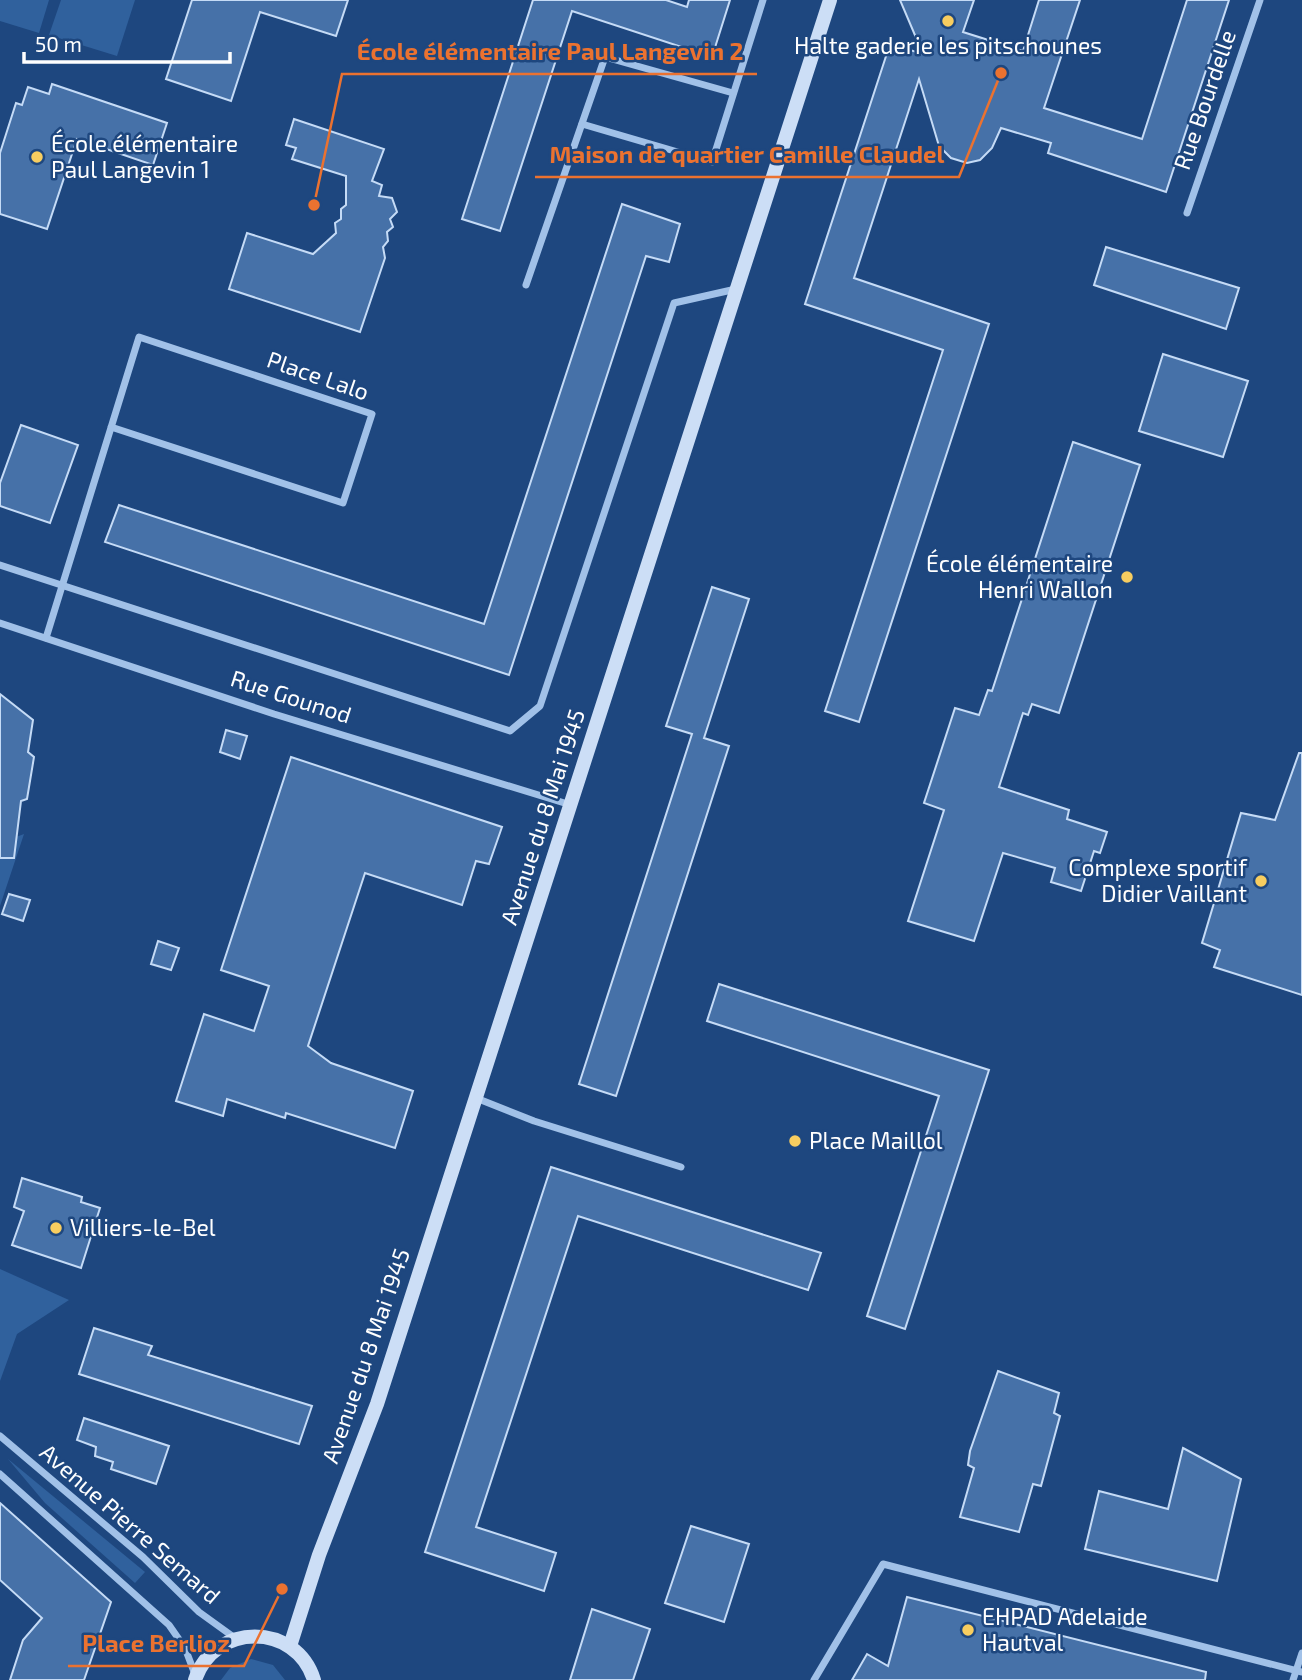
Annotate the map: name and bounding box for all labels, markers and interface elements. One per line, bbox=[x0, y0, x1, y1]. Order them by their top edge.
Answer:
marker: Halte gaderie les pitschounes bbox=[940, 13, 956, 29]
scale bar bbox=[24, 21, 231, 65]
street label: Rue Bourdelle bbox=[1167, 26, 1241, 173]
callout: École élémentaire Paul Langevin 2 bbox=[342, 29, 757, 74]
text: 50 m bbox=[35, 31, 82, 56]
place label: Halte gaderie les pitschounes bbox=[794, 31, 1102, 59]
text: École élémentaire Paul Langevin 2 bbox=[357, 36, 743, 65]
place label: École élémentaire Paul Langevin 1 bbox=[51, 129, 238, 183]
callout: Maison de quartier Camille Claudel bbox=[535, 132, 959, 177]
text: Maison de quartier Camille Claudel bbox=[550, 139, 945, 168]
marker: École élémentaire Paul Langevin 1 bbox=[29, 149, 45, 165]
street label: Place Lalo bbox=[264, 345, 373, 406]
place label: École élémentaire Henri Wallon bbox=[926, 549, 1113, 603]
marker: École élémentaire Henri Wallon bbox=[1119, 569, 1135, 585]
street label: Rue Gounod bbox=[228, 663, 355, 729]
street label: Avenue du 8 Mai 1945 bbox=[494, 705, 590, 928]
place label: Complexe sportif Didier Vaillant bbox=[1068, 853, 1248, 907]
marker: Complexe sportif Didier Vaillant bbox=[1253, 873, 1269, 889]
place label: Place Maillol bbox=[809, 1126, 943, 1154]
marker: Place Maillol bbox=[787, 1133, 803, 1149]
place label: Villiers-le-Bel bbox=[70, 1213, 216, 1241]
marker: Villiers-le-Bel bbox=[48, 1220, 64, 1236]
street label: Avenue du 8 Mai 1945 bbox=[315, 1245, 415, 1467]
street label: Avenue Pierre Semard bbox=[35, 1437, 227, 1609]
place label: EHPAD Adelaide Hautval bbox=[982, 1602, 1148, 1656]
callout: Place Berlioz bbox=[68, 1621, 244, 1666]
marker: EHPAD Adelaide Hautval bbox=[960, 1622, 976, 1638]
text: Place Berlioz bbox=[82, 1628, 230, 1657]

